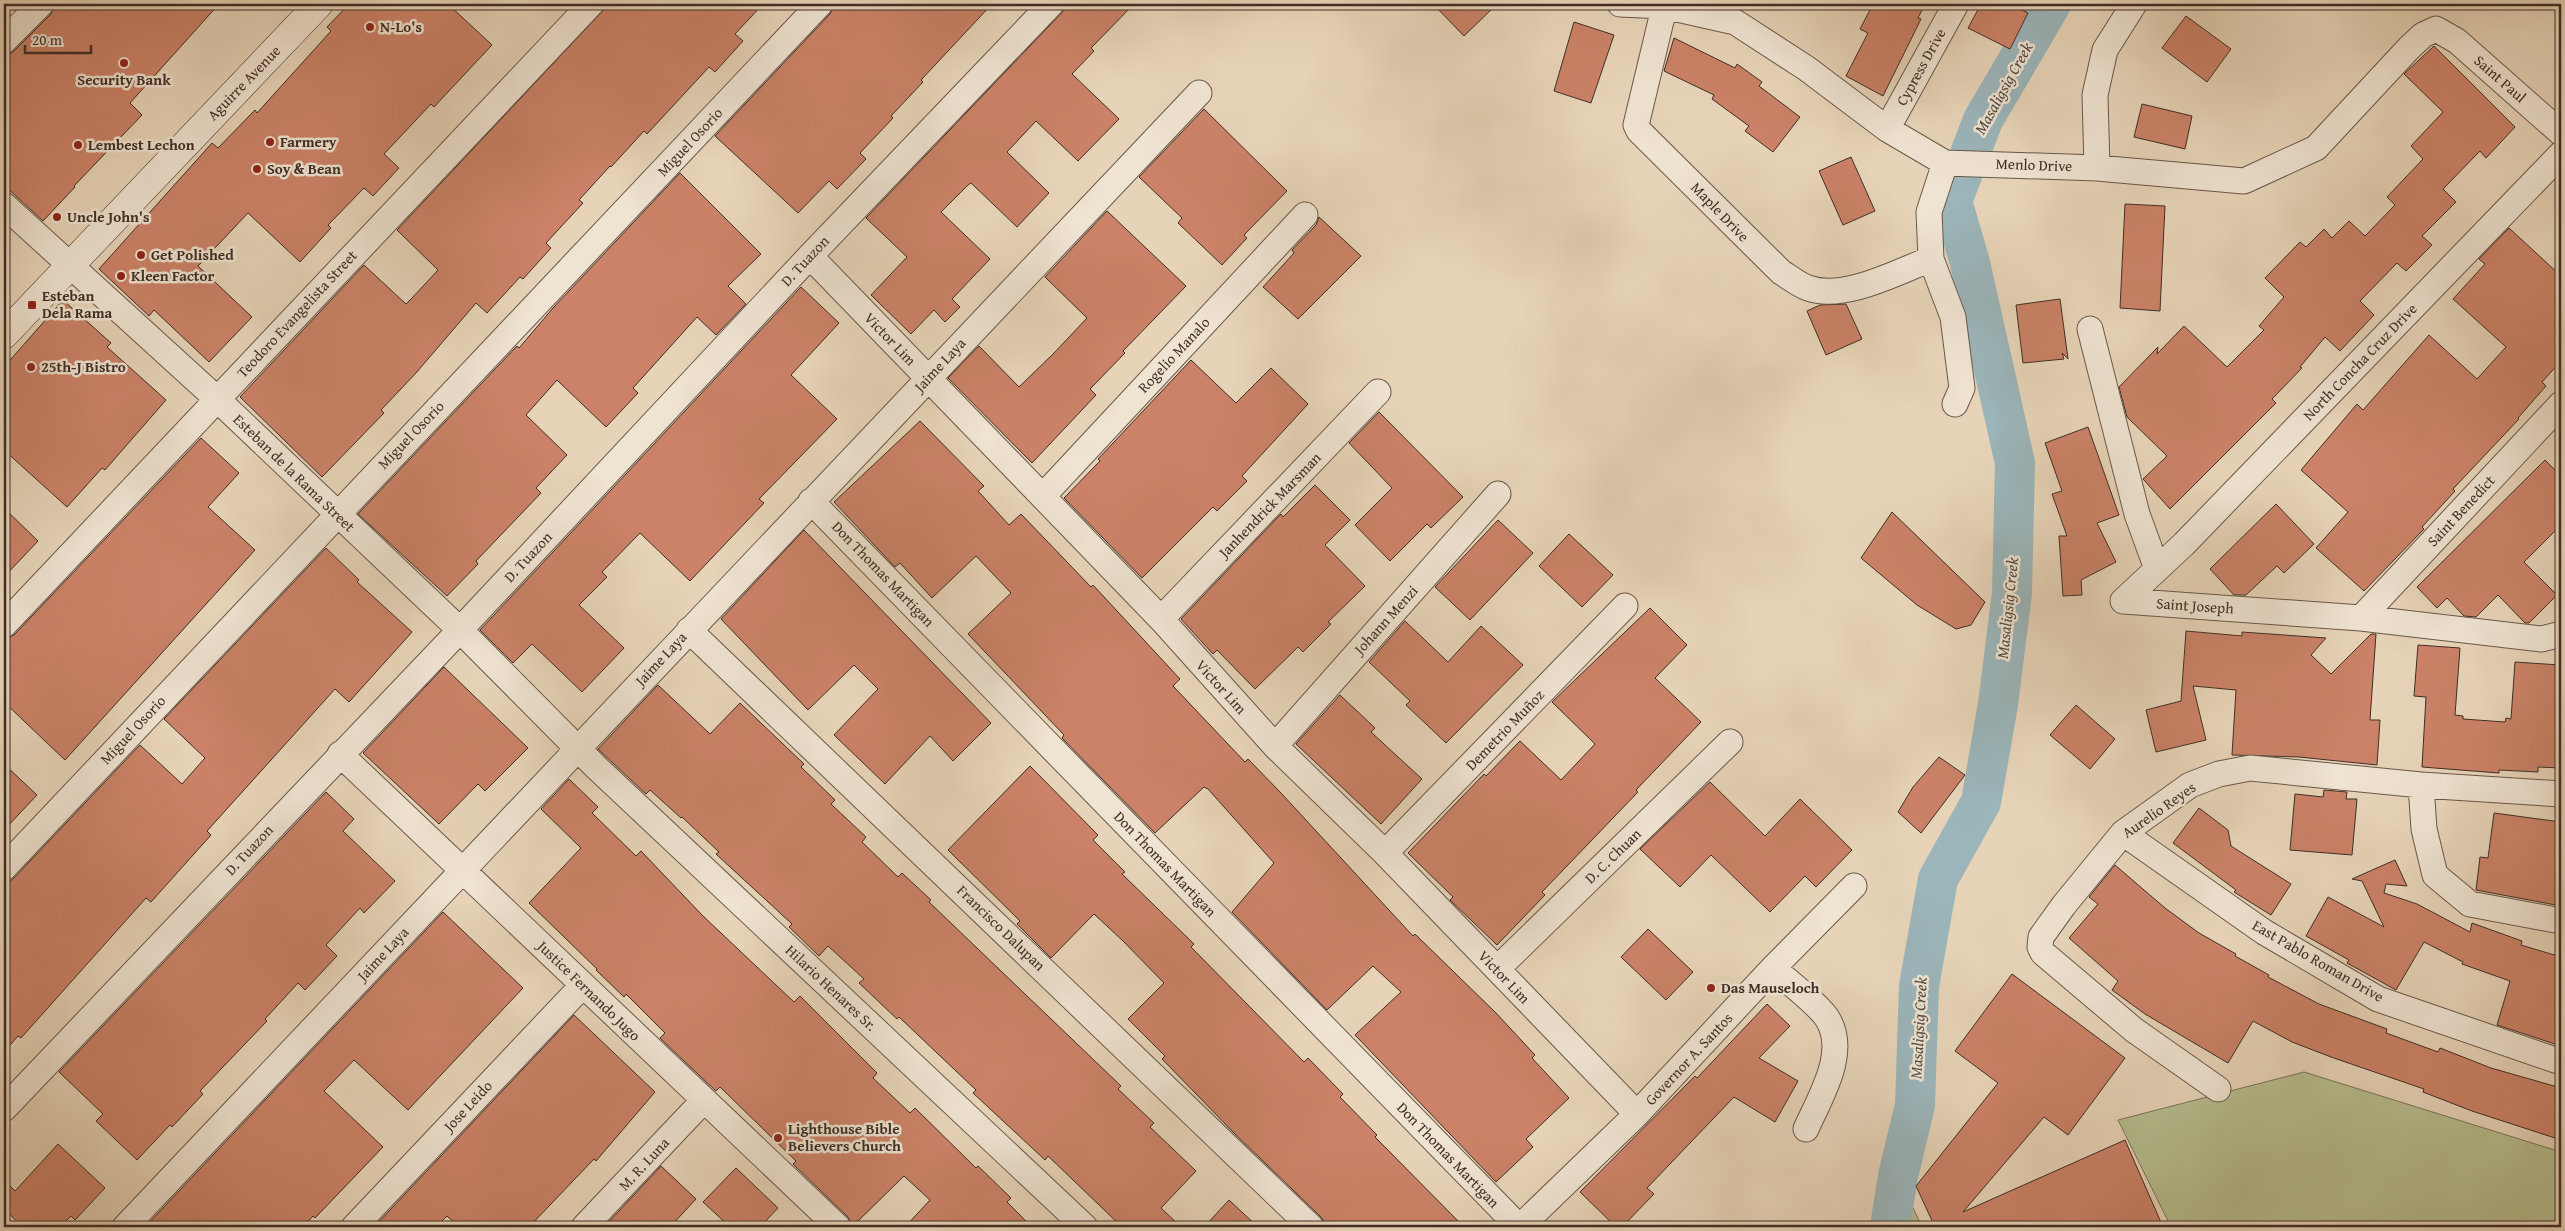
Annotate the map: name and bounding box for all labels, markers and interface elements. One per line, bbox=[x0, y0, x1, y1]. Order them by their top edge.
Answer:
place label: N-Lo's bbox=[380, 16, 422, 37]
marker: N-Lo's bbox=[364, 21, 376, 33]
scale bar bbox=[25, 22, 91, 54]
street label: Cypress Drive bbox=[1891, 24, 1950, 109]
text: 20 m bbox=[32, 29, 63, 50]
water label: Masaligsig Creek bbox=[1968, 37, 2039, 138]
street label: Aguirre Avenue bbox=[202, 40, 285, 125]
street label: Saint Paul bbox=[2470, 50, 2531, 107]
marker: Security Bank bbox=[118, 57, 130, 69]
place label: Security Bank bbox=[77, 69, 171, 90]
street label: Miguel Osorio bbox=[652, 102, 727, 181]
place label: Farmery bbox=[280, 131, 337, 152]
place label: Lembest Lechon bbox=[88, 134, 195, 155]
marker: Farmery bbox=[264, 136, 276, 148]
marker: Lembest Lechon bbox=[72, 139, 84, 151]
street label: Menlo Drive bbox=[1995, 153, 2073, 176]
place label: Soy & Bean bbox=[267, 158, 341, 179]
marker: Soy & Bean bbox=[251, 163, 263, 175]
street label: Maple Drive bbox=[1687, 177, 1754, 246]
place label: Uncle John's bbox=[67, 206, 150, 227]
marker: Uncle John's bbox=[51, 211, 63, 223]
street label: D. Tuazon bbox=[776, 230, 834, 291]
place label: Get Polished bbox=[151, 244, 234, 265]
street label: Teodoro Evangelista Street bbox=[232, 245, 362, 382]
marker: Get Polished bbox=[135, 249, 147, 261]
place label: Kleen Factor bbox=[131, 265, 214, 286]
marker: Kleen Factor bbox=[115, 270, 127, 282]
place label: Esteban Dela Rama bbox=[42, 285, 113, 323]
street label: North Concha Cruz Drive bbox=[2298, 298, 2421, 425]
marker: Esteban Dela Rama bbox=[26, 299, 38, 311]
street label: Victor Lim bbox=[860, 307, 922, 371]
street label: Rogelio Manalo bbox=[1133, 312, 1215, 397]
street label: Jaime Laya bbox=[908, 333, 970, 398]
place label: 25th-J Bistro bbox=[41, 356, 126, 377]
marker: 25th-J Bistro bbox=[25, 361, 37, 373]
street label: Miguel Osorio bbox=[373, 396, 449, 473]
street label: Esteban de la Rama Street bbox=[229, 409, 360, 537]
street label: Janhendrick Marsman bbox=[1212, 447, 1326, 563]
street label: Saint Benedict bbox=[2422, 470, 2500, 551]
street label: Don Thomas Martigan bbox=[827, 516, 940, 632]
street label: D. Tuazon bbox=[499, 526, 557, 587]
water label: Masaligsig Creek bbox=[1990, 555, 2024, 660]
street label: Johann Menzi bbox=[1348, 580, 1422, 660]
street label: Saint Joseph bbox=[2156, 592, 2235, 619]
street label: Jaime Laya bbox=[629, 627, 691, 692]
street label: Victor Lim bbox=[1191, 655, 1252, 719]
street label: Demetrio Muñoz bbox=[1461, 684, 1549, 775]
street label: Miguel Osorio bbox=[95, 690, 170, 769]
street label: Aurelio Reyes bbox=[2118, 776, 2200, 843]
street label: Don Thomas Martigan bbox=[1109, 806, 1222, 922]
street label: D. Tuazon bbox=[220, 819, 278, 880]
street label: D. C. Chuan bbox=[1580, 823, 1646, 888]
street label: Francisco Dalupan bbox=[953, 880, 1051, 976]
street label: East Pablo Roman Drive bbox=[2249, 914, 2388, 1007]
street label: Jaime Laya bbox=[351, 922, 413, 987]
street label: Justice Fernando Jugo bbox=[532, 934, 646, 1046]
street label: Hilario Henares Sr. bbox=[781, 940, 882, 1035]
street label: Victor Lim bbox=[1474, 945, 1536, 1009]
water label: Masaligsig Creek bbox=[1903, 976, 1933, 1079]
place label: Das Mauseloch bbox=[1721, 977, 1820, 998]
marker: Das Mauseloch bbox=[1705, 982, 1717, 994]
street label: Governor A. Santos bbox=[1640, 1008, 1737, 1110]
street label: Jose Leido bbox=[437, 1075, 497, 1137]
street label: Don Thomas Martigan bbox=[1392, 1097, 1505, 1213]
place label: Lighthouse Bible Believers Church bbox=[788, 1118, 901, 1156]
street label: M. R. Luna bbox=[614, 1132, 674, 1195]
marker: Lighthouse Bible Believers Church bbox=[772, 1132, 784, 1144]

